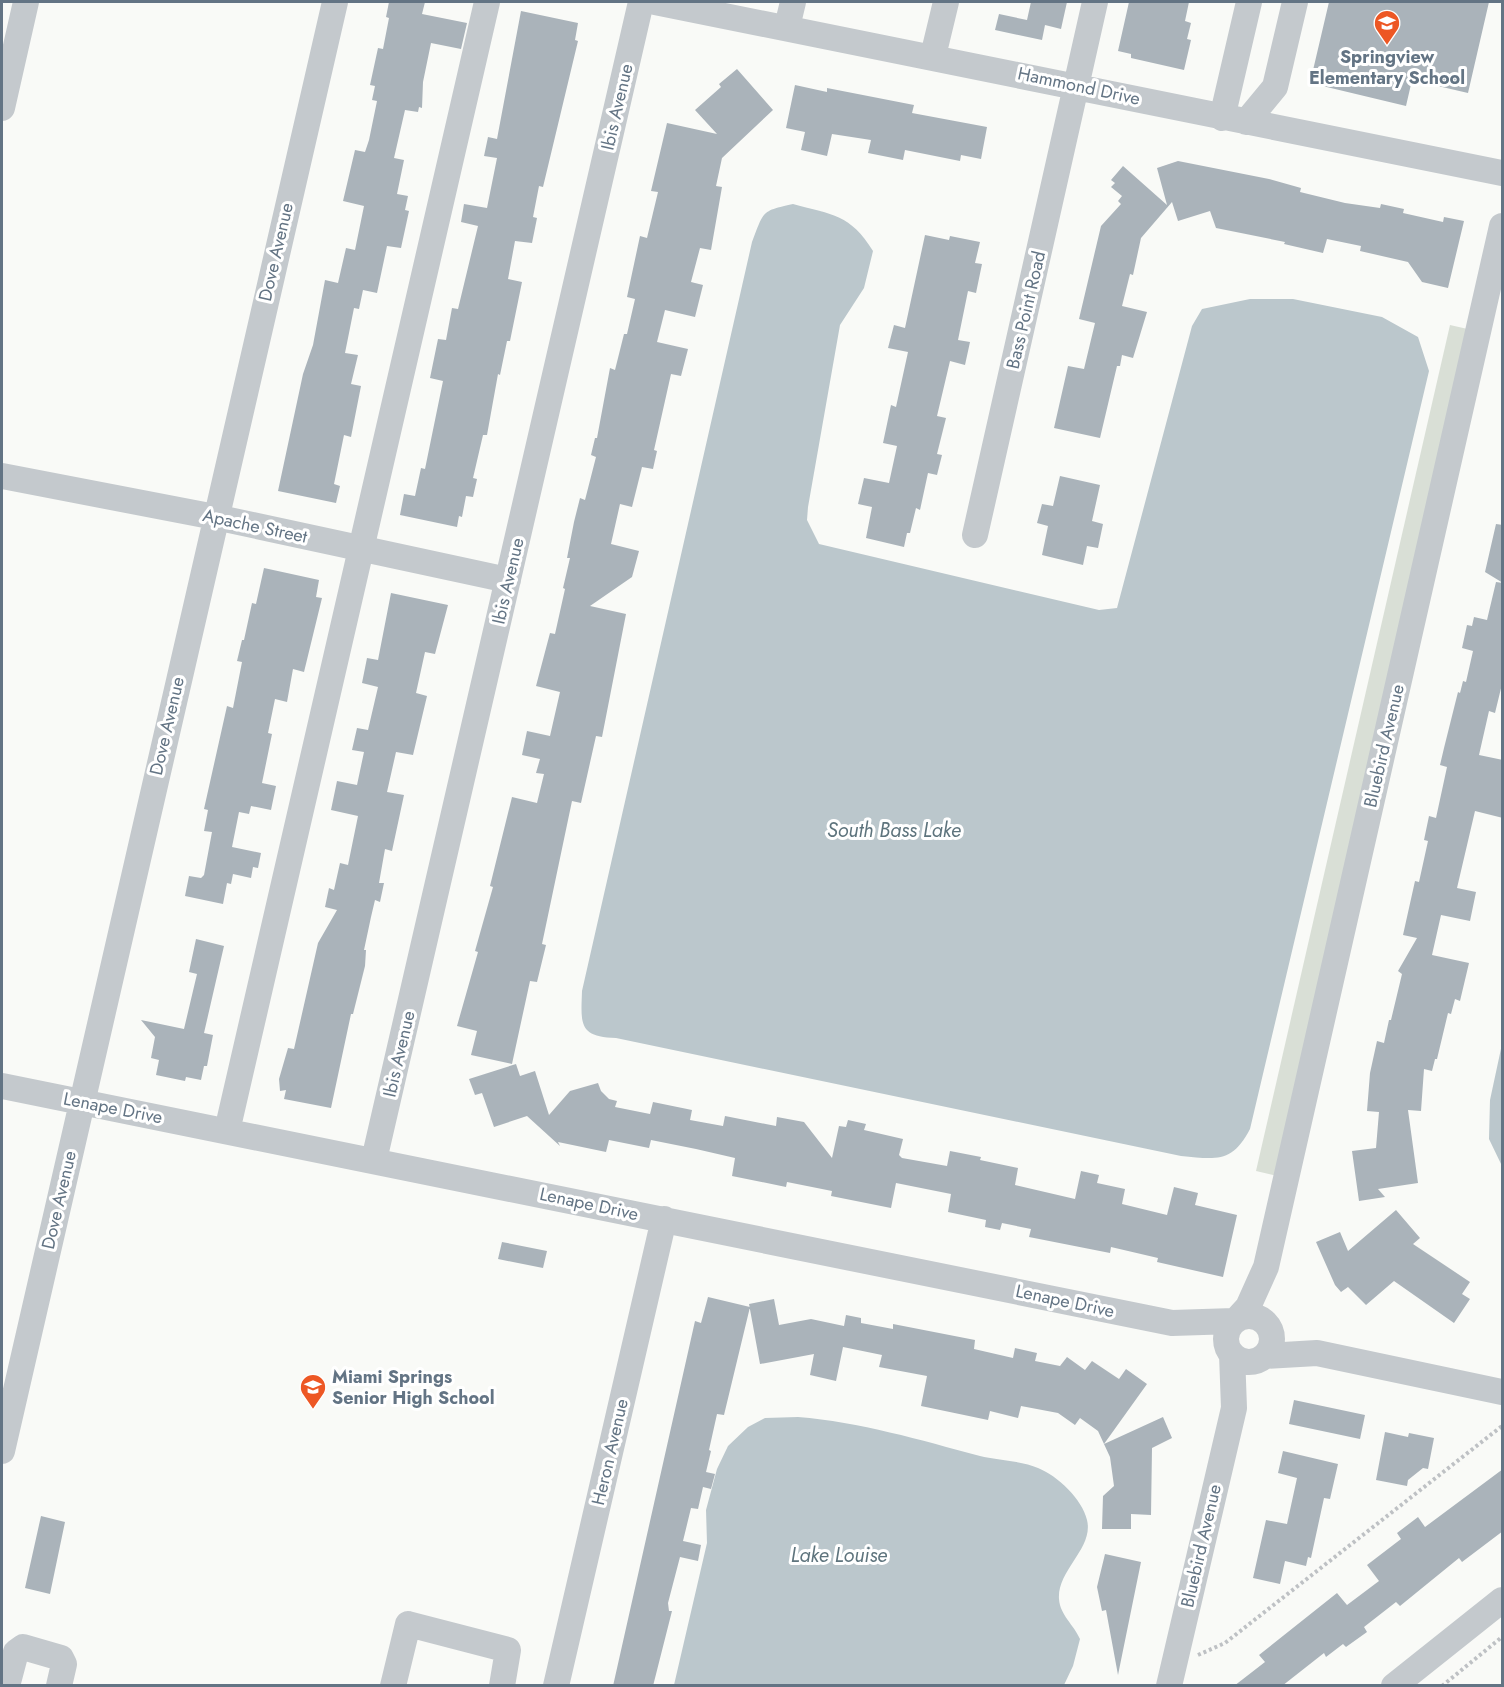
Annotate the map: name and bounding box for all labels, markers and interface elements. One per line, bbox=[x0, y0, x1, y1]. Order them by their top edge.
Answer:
school or university icon: Springview Elementary School bbox=[1372, 8, 1402, 46]
place label: Springview Elementary School bbox=[1309, 44, 1465, 91]
street label: Hammond Drive bbox=[1015, 60, 1143, 112]
street label: Ibis Avenue bbox=[594, 61, 640, 153]
street label: Dove Avenue bbox=[252, 200, 300, 304]
street label: Bass Point Road bbox=[1000, 248, 1052, 372]
street label: Apache Street bbox=[200, 502, 310, 550]
street label: Ibis Avenue bbox=[485, 535, 531, 627]
street label: Dove Avenue bbox=[143, 674, 191, 778]
street label: Bluebird Avenue bbox=[1357, 682, 1411, 810]
water label: South Bass Lake bbox=[827, 816, 961, 845]
street label: Ibis Avenue bbox=[376, 1008, 422, 1100]
street label: Lenape Drive bbox=[61, 1086, 165, 1130]
street label: Dove Avenue bbox=[35, 1148, 83, 1252]
street label: Lenape Drive bbox=[537, 1181, 641, 1227]
street label: Lenape Drive bbox=[1013, 1278, 1117, 1324]
place label: Miami Springs Senior High School bbox=[332, 1364, 495, 1411]
school or university icon: Miami Springs Senior High School bbox=[298, 1372, 328, 1410]
street label: Heron Avenue bbox=[585, 1396, 635, 1508]
street label: Bluebird Avenue bbox=[1174, 1482, 1228, 1610]
water label: Lake Louise bbox=[791, 1541, 887, 1570]

